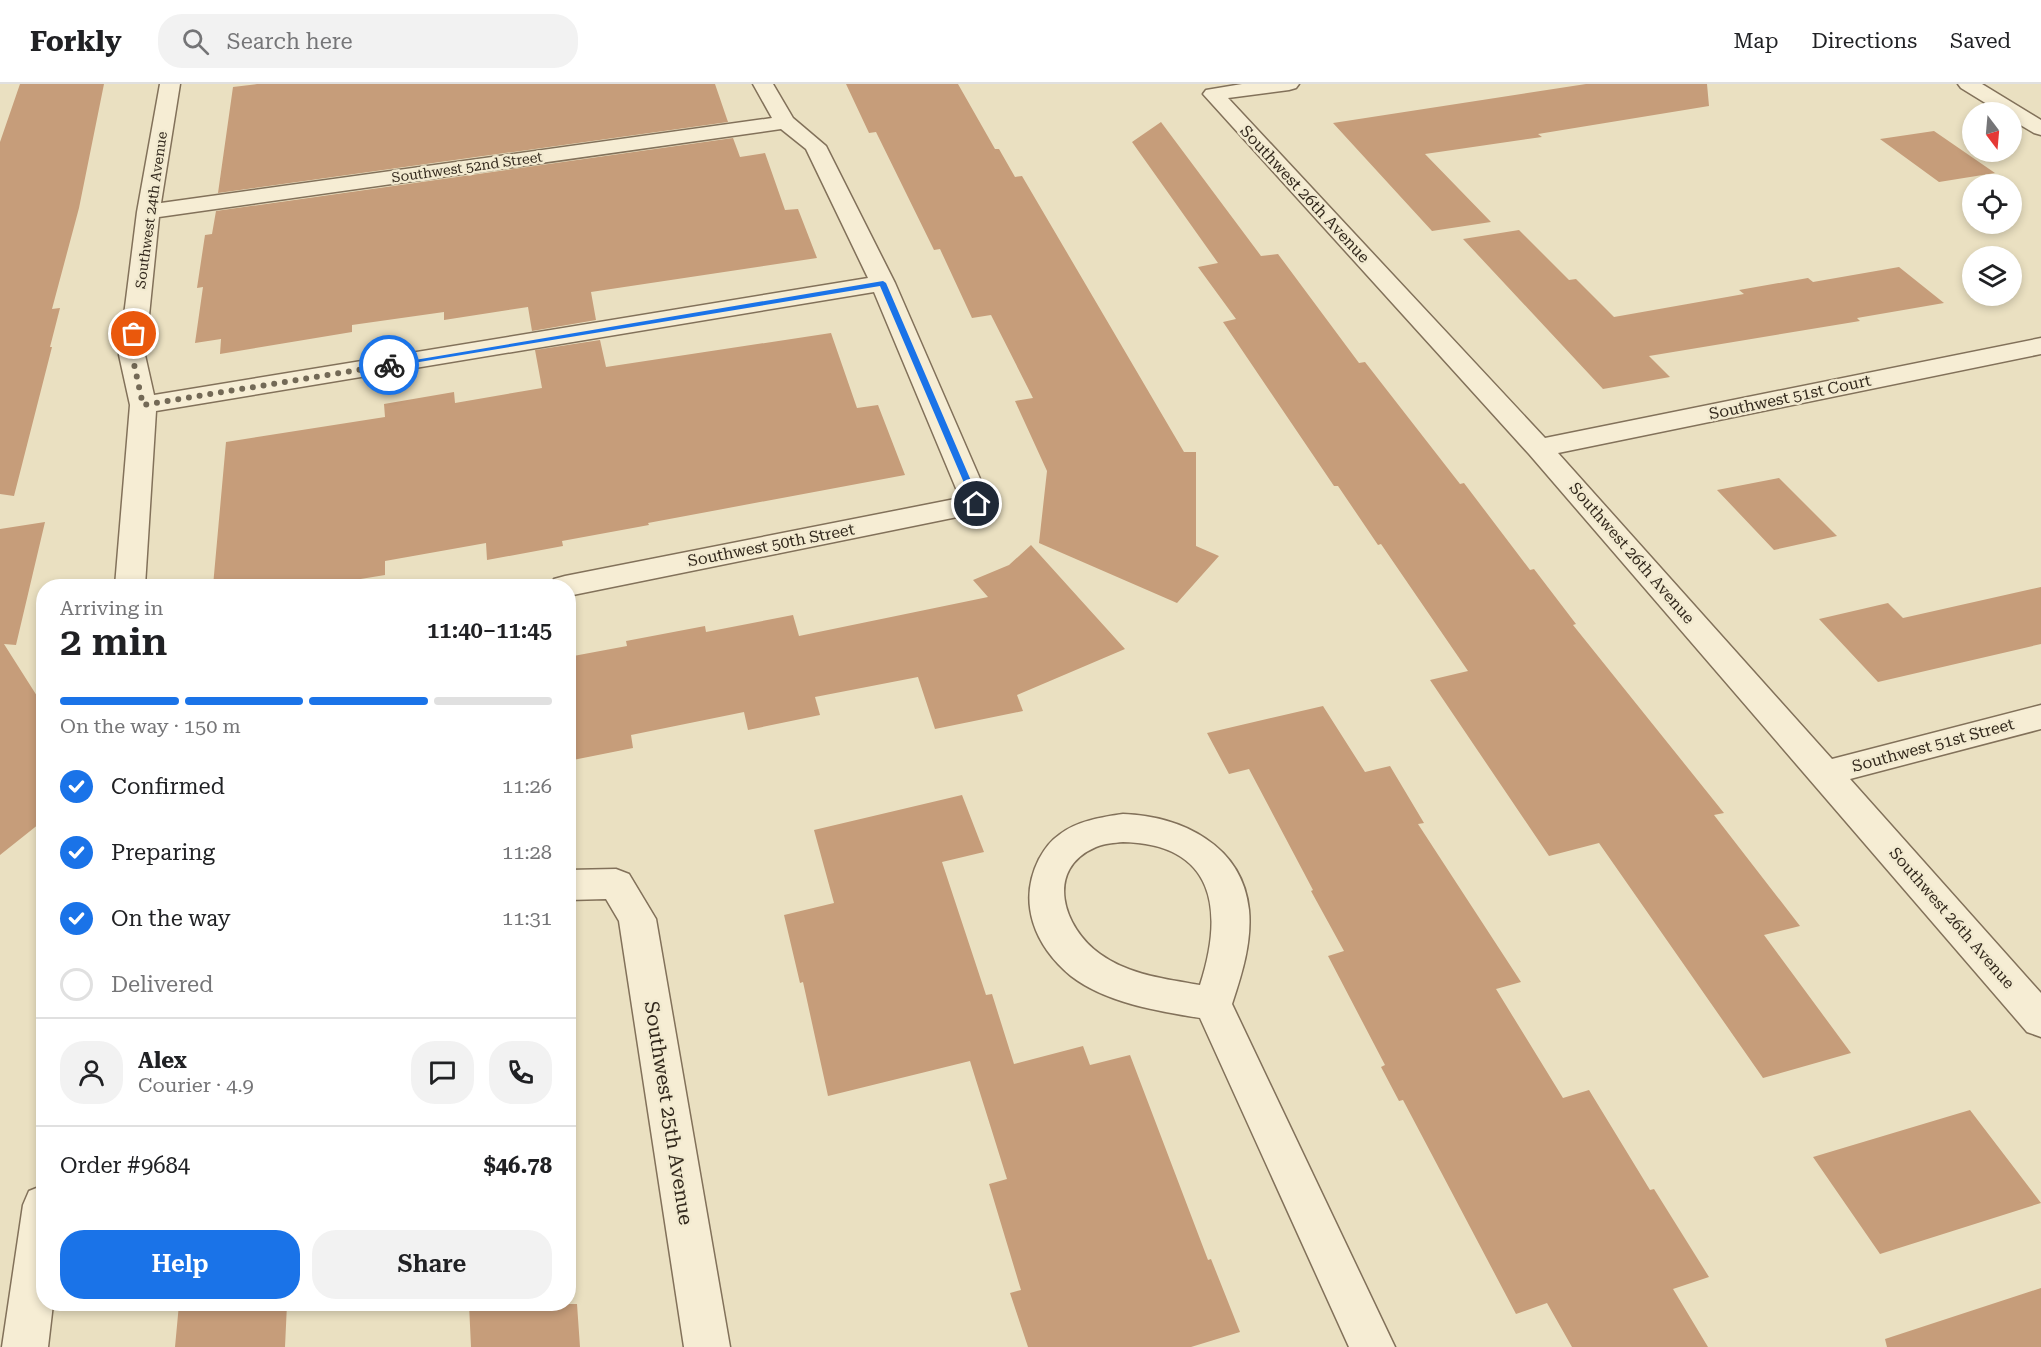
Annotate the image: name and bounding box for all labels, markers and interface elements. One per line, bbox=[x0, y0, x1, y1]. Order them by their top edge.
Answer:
search box bbox=[158, 14, 578, 68]
text: Forkly bbox=[30, 25, 122, 58]
icon: search bbox=[179, 25, 212, 58]
text: Search here bbox=[227, 29, 353, 54]
text: Map bbox=[1734, 29, 1778, 53]
text: Directions bbox=[1811, 29, 1917, 53]
text: Saved bbox=[1950, 29, 2011, 53]
north arrow bbox=[1962, 102, 2022, 162]
map controls bbox=[1962, 102, 2022, 306]
street label: Southwest 26th Avenue bbox=[1236, 121, 1374, 267]
street label: Southwest 24th Avenue bbox=[132, 130, 170, 290]
street label: Southwest 52nd Street bbox=[391, 148, 543, 186]
button: locate bbox=[1962, 174, 2022, 234]
button: layers bbox=[1962, 246, 2022, 306]
pin bbox=[108, 308, 159, 359]
icon: bag bbox=[117, 317, 150, 350]
courier bbox=[359, 335, 419, 395]
icon: bike bbox=[373, 349, 406, 382]
street label: Southwest 51st Court bbox=[1707, 371, 1873, 423]
pin bbox=[951, 478, 1002, 529]
street label: Southwest 26th Avenue bbox=[1565, 478, 1699, 628]
icon: home bbox=[960, 487, 993, 520]
street label: Southwest 50th Street bbox=[686, 519, 856, 571]
text: Arriving in bbox=[60, 596, 163, 620]
text: 11:40–11:45 bbox=[427, 618, 552, 643]
text: 2 min bbox=[60, 619, 167, 665]
text: On the way · 150 m bbox=[60, 714, 241, 738]
street label: Southwest 51st Street bbox=[1850, 714, 2016, 776]
icon: check bbox=[60, 770, 93, 803]
text: Confirmed bbox=[111, 774, 225, 799]
text: 11:26 bbox=[502, 774, 552, 798]
icon: check bbox=[60, 836, 93, 869]
text: Preparing bbox=[111, 840, 215, 865]
text: 11:28 bbox=[502, 840, 552, 864]
street label: Southwest 26th Avenue bbox=[1885, 843, 2019, 993]
icon: check bbox=[60, 902, 93, 935]
text: On the way bbox=[111, 906, 231, 931]
text: 11:31 bbox=[502, 906, 552, 930]
text: Delivered bbox=[111, 972, 213, 997]
street label: Southwest 25th Avenue bbox=[639, 999, 699, 1227]
button: person bbox=[60, 1041, 123, 1104]
button: chat bbox=[411, 1041, 474, 1104]
button: phone bbox=[489, 1041, 552, 1104]
text: Alex bbox=[138, 1048, 187, 1073]
text: Courier · 4.9 bbox=[138, 1073, 254, 1097]
text: Order #9684 bbox=[60, 1153, 190, 1178]
text: $46.78 bbox=[483, 1153, 552, 1178]
button: Help bbox=[60, 1230, 300, 1299]
button: Share bbox=[312, 1230, 552, 1299]

